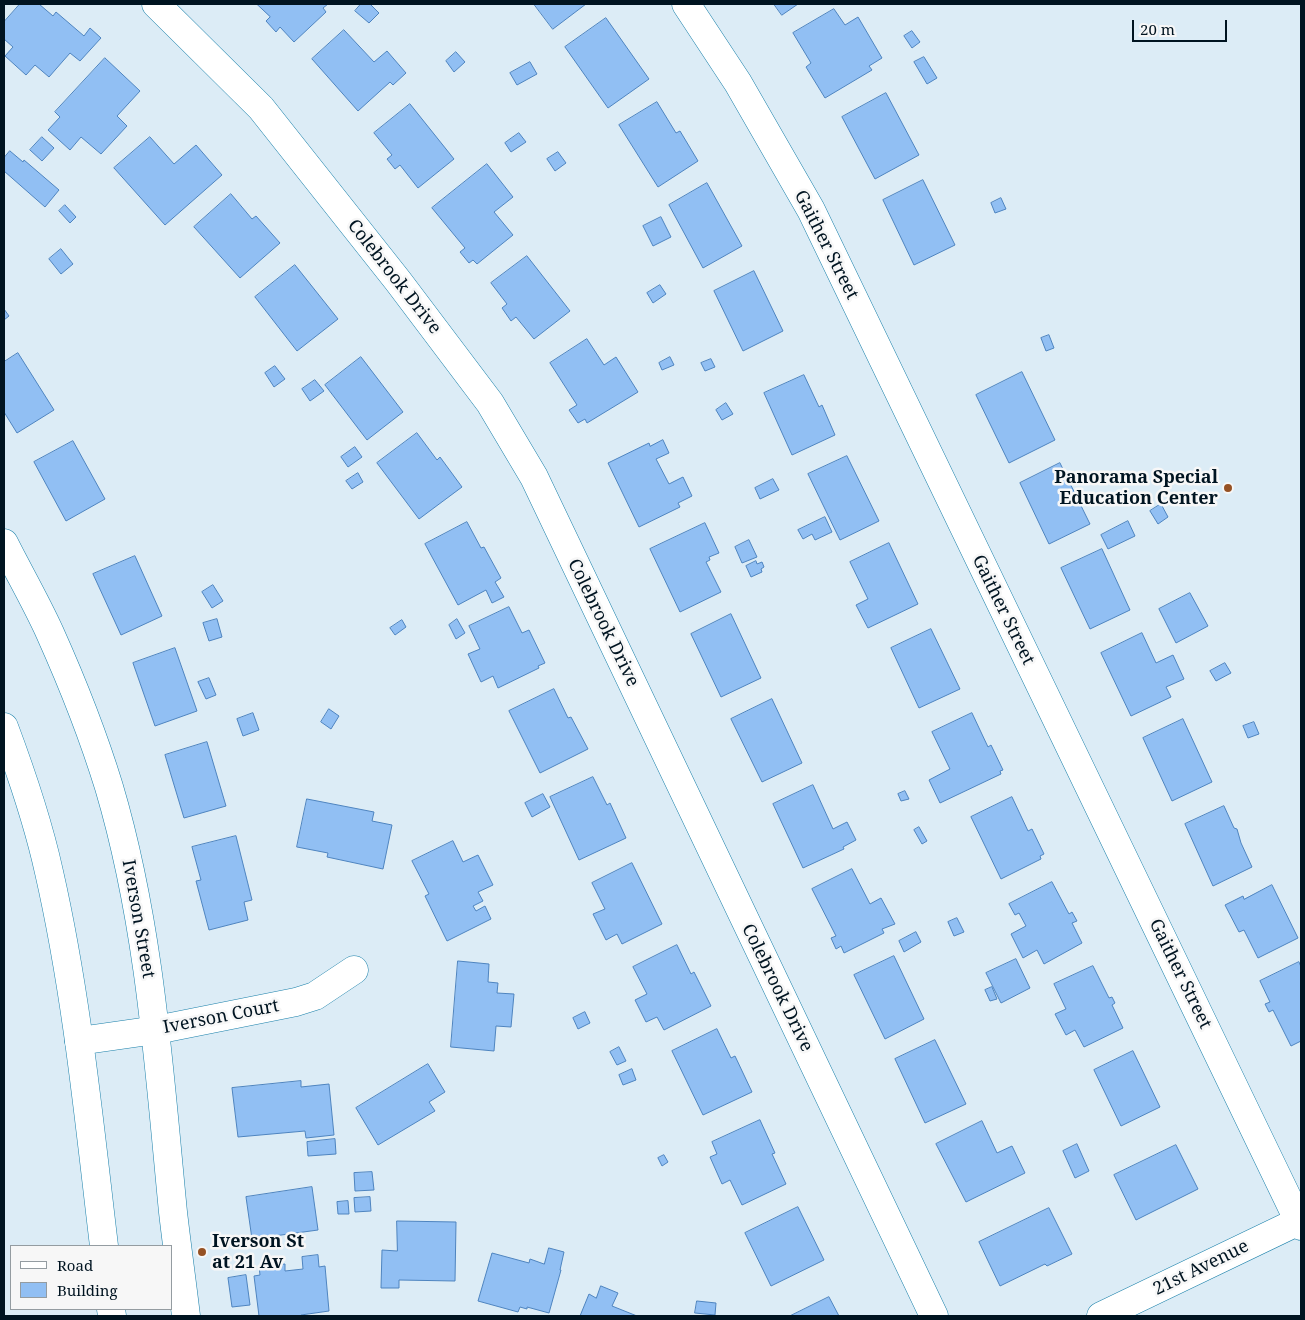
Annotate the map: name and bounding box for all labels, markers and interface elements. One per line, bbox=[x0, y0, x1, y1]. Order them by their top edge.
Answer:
scale bar bbox=[1135, 10, 1230, 42]
text: 20 m bbox=[1140, 19, 1175, 39]
street label: Gaither Street bbox=[789, 187, 863, 303]
street label: Colebrook Drive bbox=[343, 215, 445, 339]
place label: Panorama Special Education Center bbox=[1054, 467, 1218, 509]
marker: Panorama Special Education Center bbox=[1222, 482, 1234, 494]
street label: Gaither Street bbox=[967, 552, 1039, 668]
street label: Colebrook Drive bbox=[563, 556, 643, 690]
street label: Iverson Street bbox=[117, 858, 159, 980]
street label: Gaither Street bbox=[1144, 916, 1216, 1032]
street label: Colebrook Drive bbox=[737, 921, 817, 1055]
street label: Iverson Court bbox=[161, 995, 281, 1039]
place label: Iverson St at 21 Av bbox=[212, 1231, 304, 1274]
street label: 21st Avenue bbox=[1150, 1236, 1252, 1300]
legend bbox=[10, 1245, 172, 1310]
marker: Iverson St at 21 Av bbox=[196, 1246, 208, 1258]
text: Road bbox=[57, 1255, 93, 1275]
text: Building bbox=[57, 1280, 118, 1300]

